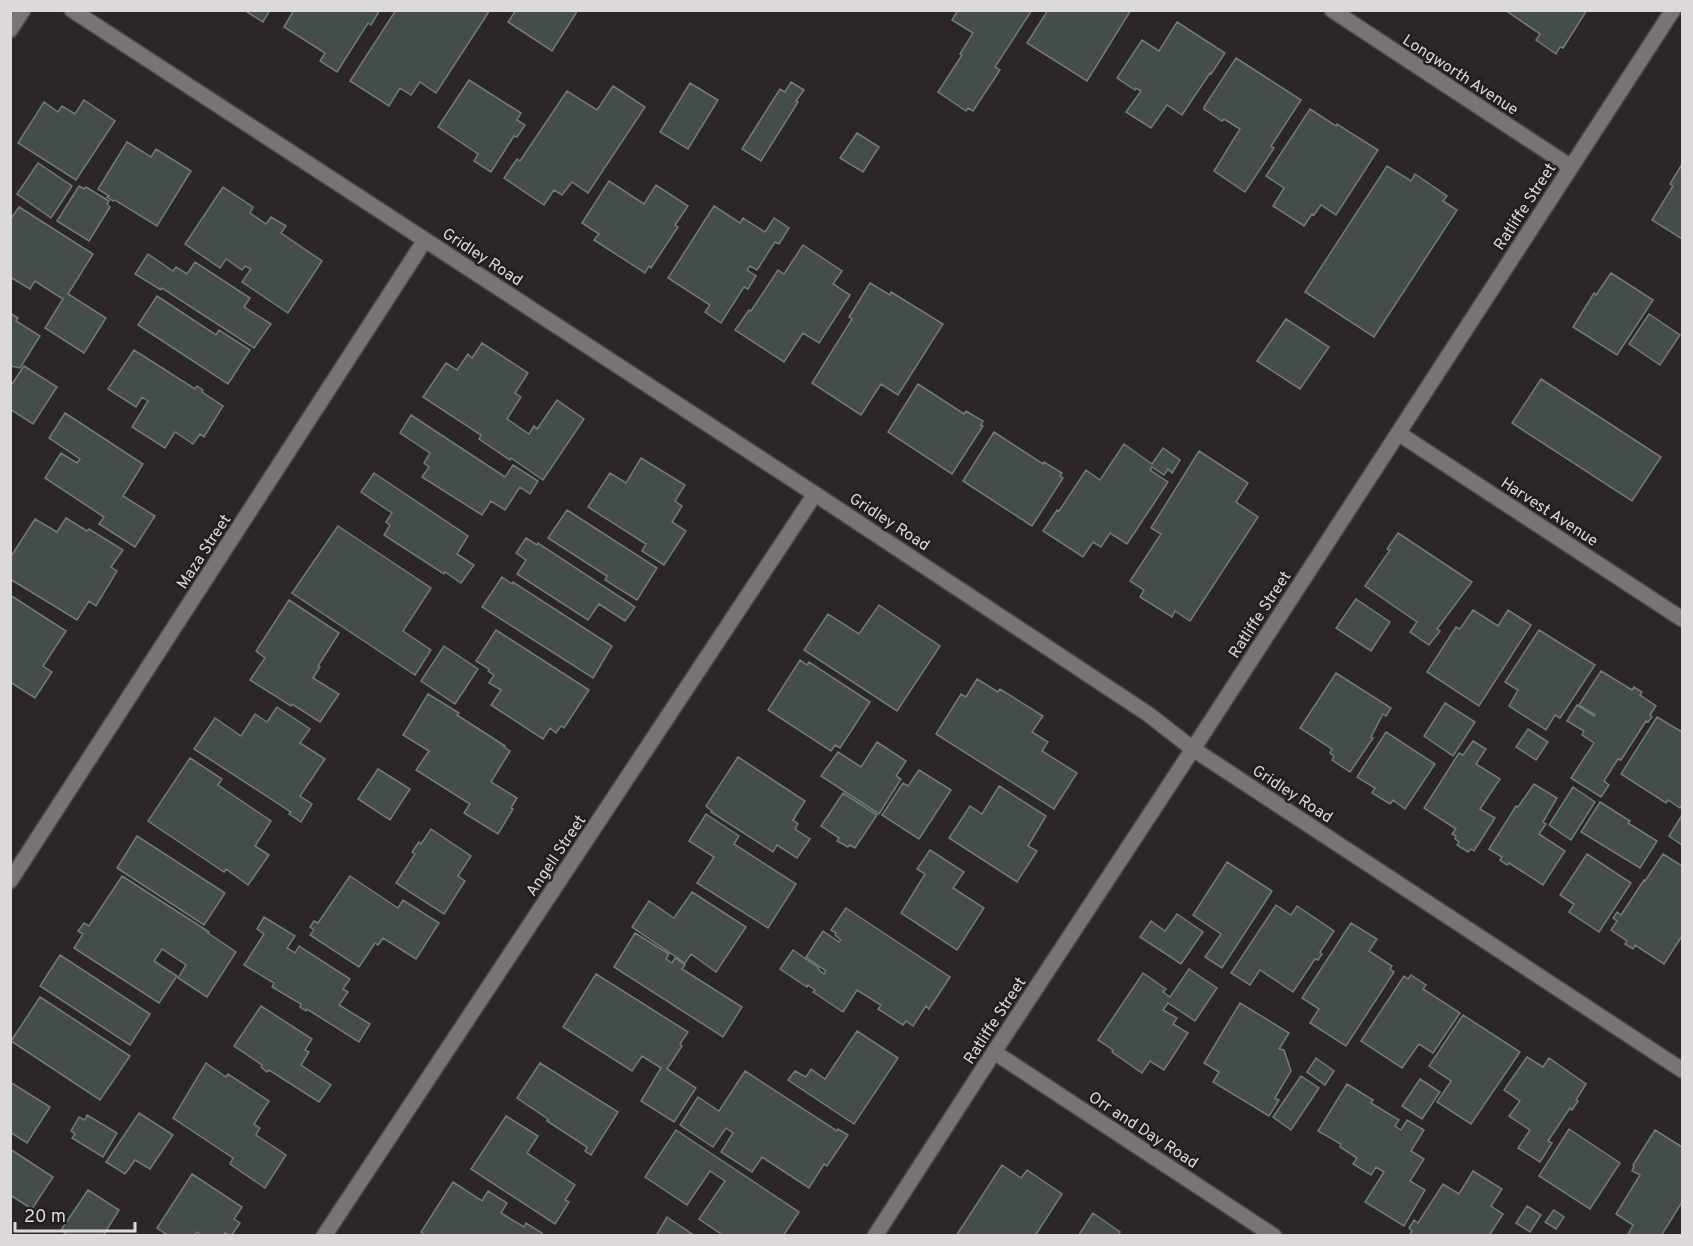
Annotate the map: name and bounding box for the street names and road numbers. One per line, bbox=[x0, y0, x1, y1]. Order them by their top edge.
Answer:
street label: Longworth Avenue bbox=[1398, 31, 1522, 121]
street label: Ratliffe Street bbox=[1490, 160, 1561, 254]
street label: Gridley Road bbox=[438, 224, 526, 291]
street label: Harvest Avenue bbox=[1496, 474, 1601, 552]
street label: Gridley Road bbox=[845, 489, 933, 556]
street label: Maza Street bbox=[173, 511, 236, 593]
street label: Ratliffe Street bbox=[1225, 568, 1296, 662]
street label: Gridley Road bbox=[1248, 761, 1336, 828]
street label: Angell Street bbox=[522, 812, 591, 901]
street label: Ratliffe Street bbox=[960, 974, 1031, 1068]
street label: Orr and Day Road bbox=[1084, 1088, 1202, 1174]

